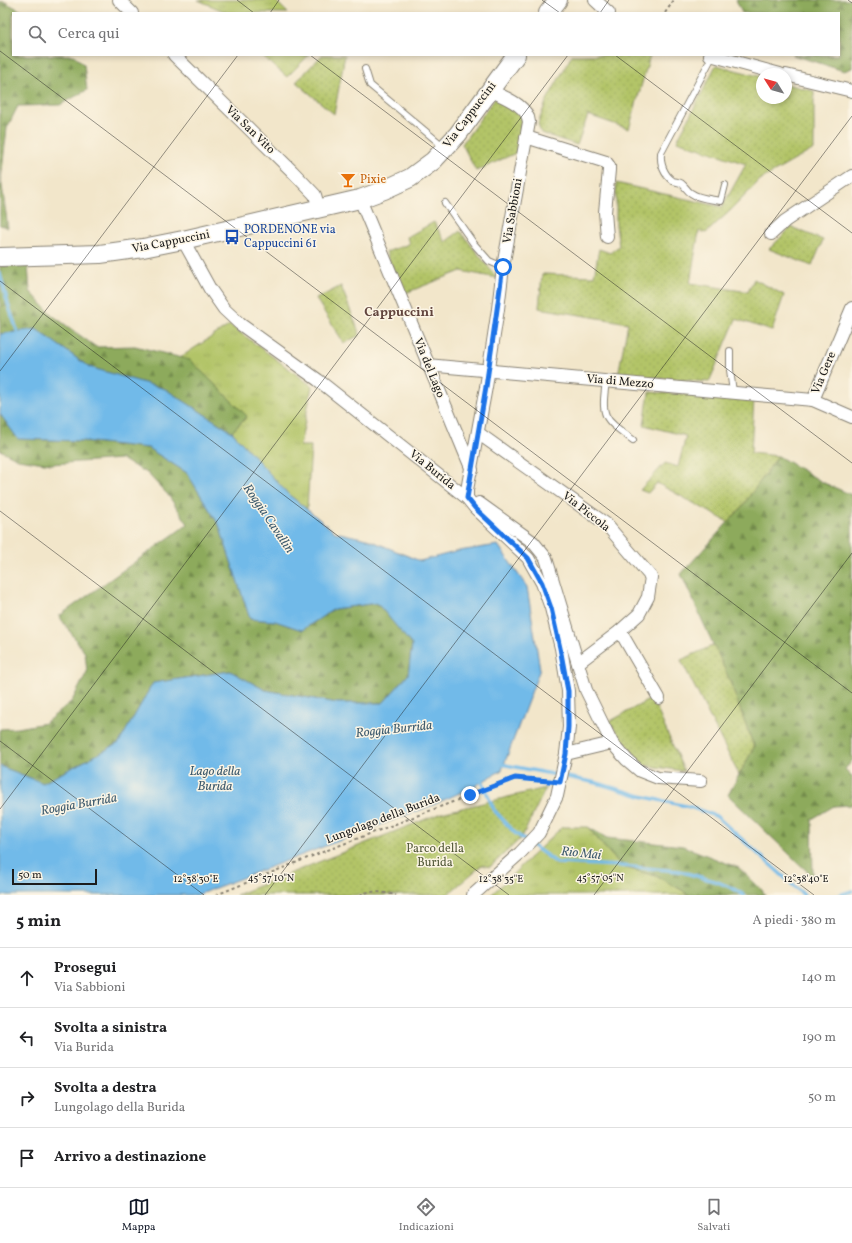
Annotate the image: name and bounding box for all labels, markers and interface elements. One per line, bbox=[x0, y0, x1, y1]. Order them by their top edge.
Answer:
search box bbox=[12, 12, 840, 56]
icon: search bbox=[26, 23, 48, 45]
text: Cerca qui bbox=[58, 24, 120, 45]
north arrow bbox=[756, 68, 792, 104]
street label: Via Cappuccini bbox=[440, 78, 500, 151]
street label: Via San Vito bbox=[222, 102, 278, 158]
bar icon: Pixie bbox=[339, 171, 357, 189]
place label: Pixie bbox=[360, 172, 386, 188]
street label: Via Sabbioni bbox=[499, 177, 527, 245]
place label: PORDENONE via Cappuccini 61 bbox=[244, 222, 336, 252]
street label: Via Cappuccini bbox=[131, 227, 212, 257]
bus stop icon: PORDENONE via Cappuccini 61 bbox=[223, 228, 241, 246]
route start bbox=[494, 258, 512, 276]
district label: Cappuccini bbox=[364, 304, 434, 322]
street label: Via del Lago bbox=[410, 336, 448, 400]
street label: Via Gere bbox=[808, 349, 840, 397]
street label: Via di Mezzo bbox=[586, 371, 654, 393]
street label: Via Burida bbox=[405, 446, 459, 494]
water label: Roggia Cavallin bbox=[238, 481, 298, 557]
street label: Via Piccola bbox=[559, 488, 613, 536]
water label: Roggia Burrida bbox=[355, 717, 433, 743]
water label: Lago della Burida bbox=[190, 763, 240, 796]
route end bbox=[461, 786, 479, 804]
water label: Roggia Burrida bbox=[40, 789, 118, 821]
street label: Lungolago della Burida bbox=[324, 790, 442, 848]
park label: Parco della Burida bbox=[406, 841, 464, 871]
water label: Rio Mai bbox=[560, 843, 603, 865]
scale bar bbox=[12, 867, 97, 886]
text: 50 m bbox=[18, 868, 42, 883]
text: 45°57'10"N bbox=[248, 871, 295, 885]
text: 45°57'05"N bbox=[576, 871, 624, 885]
text: 12°38'30"E bbox=[173, 872, 219, 886]
text: 12°38'35"E bbox=[479, 872, 523, 886]
text: 12°38'40"E bbox=[783, 872, 829, 886]
text: 5 min bbox=[16, 910, 61, 933]
text: A piedi · 380 m bbox=[753, 912, 836, 930]
text: Prosegui bbox=[54, 958, 117, 979]
icon: ahead bbox=[16, 967, 38, 989]
text: 140 m bbox=[802, 969, 836, 987]
text: Via Sabbioni bbox=[54, 979, 126, 997]
text: Svolta a sinistra bbox=[54, 1018, 167, 1039]
icon: left bbox=[16, 1027, 38, 1049]
text: 190 m bbox=[802, 1029, 836, 1047]
text: Via Burida bbox=[54, 1039, 114, 1057]
text: Svolta a destra bbox=[54, 1078, 157, 1099]
icon: right bbox=[16, 1087, 38, 1109]
text: 50 m bbox=[808, 1089, 836, 1107]
text: Lungolago della Burida bbox=[54, 1099, 185, 1117]
icon: arrive bbox=[16, 1147, 38, 1169]
text: Arrivo a destinazione bbox=[54, 1147, 206, 1168]
tab: Mappa bbox=[122, 1196, 155, 1235]
tab: Indicazioni bbox=[399, 1196, 454, 1235]
tab: Salvati bbox=[697, 1196, 730, 1235]

